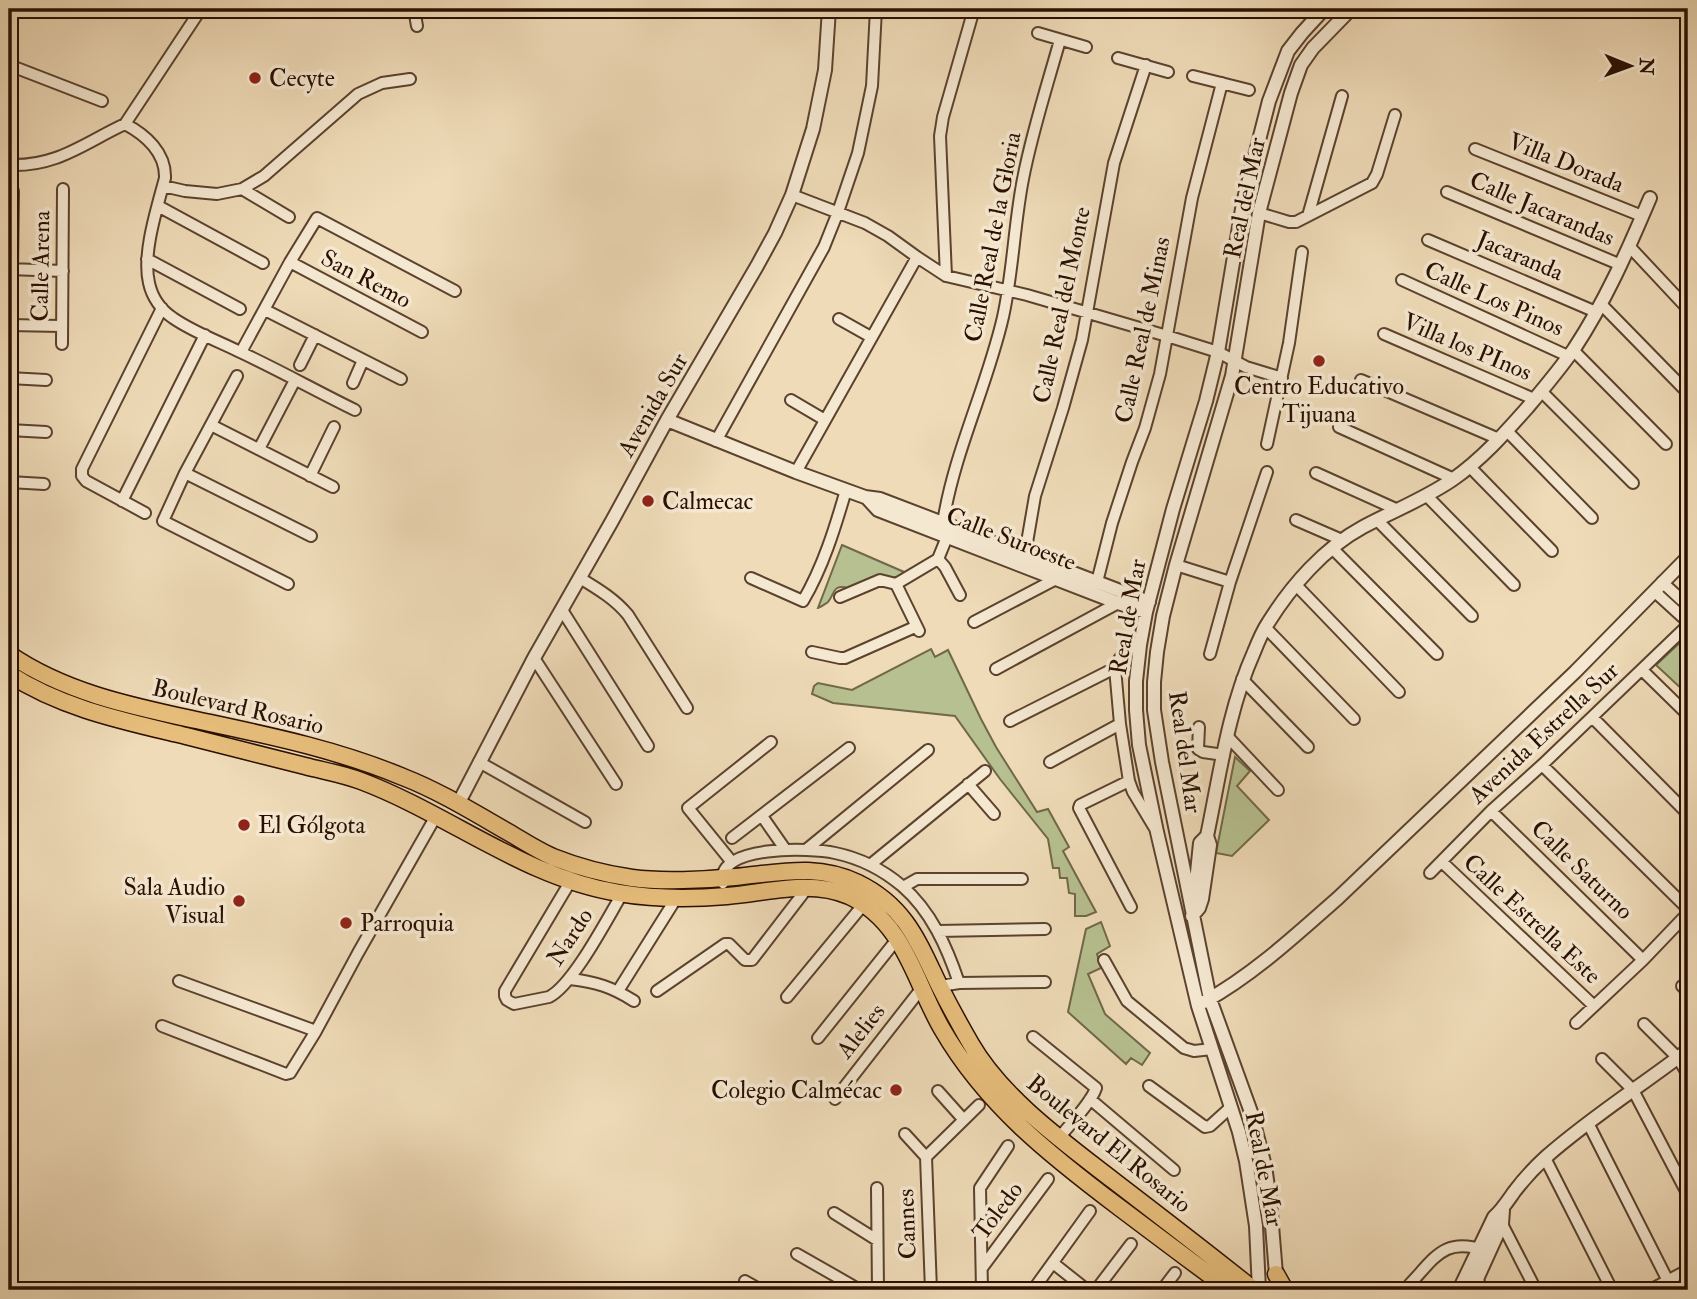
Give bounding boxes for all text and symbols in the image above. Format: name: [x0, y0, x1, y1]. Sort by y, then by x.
north arrow: [1596, 32, 1666, 102]
text: N: [1634, 57, 1658, 76]
place label: Cecyte: [269, 63, 335, 94]
marker: Cecyte: [247, 70, 263, 86]
street label: Villa Dorada: [1504, 126, 1629, 201]
street label: Calle Real de la Gloria: [957, 128, 1029, 345]
street label: Real del Mar: [1217, 135, 1273, 261]
street label: Calle Jacarandas: [1465, 165, 1619, 253]
street label: Calle Real del Monte: [1026, 204, 1098, 406]
street label: Calle Arena: [25, 209, 57, 322]
street label: Jacaranda: [1471, 223, 1569, 289]
street label: Calle Real de Minas: [1108, 234, 1178, 426]
street label: San Remo: [316, 242, 416, 316]
street label: Calle Los Pinos: [1419, 254, 1569, 344]
street label: Villa los PInos: [1398, 306, 1536, 388]
street label: Avenida Sur: [610, 347, 695, 463]
marker: Centro Educativo Tijuana: [1311, 353, 1327, 369]
place label: Centro Educativo Tijuana: [1234, 371, 1404, 430]
place label: Calmecac: [662, 486, 754, 517]
marker: Calmecac: [640, 493, 656, 509]
street label: Calle Suroeste: [942, 500, 1080, 578]
street label: Real de Mar: [1103, 557, 1153, 677]
street label: Avenida Estrella Sur: [1462, 655, 1626, 811]
street label: Boulevard Rosario: [149, 672, 327, 742]
street label: Real del Mar: [1161, 689, 1209, 815]
place label: El Gólgota: [258, 810, 366, 841]
street label: Calle Saturno: [1524, 813, 1640, 927]
marker: El Gólgota: [236, 817, 252, 833]
street label: Calle Estrella Este: [1457, 847, 1607, 991]
place label: Sala Audio Visual: [124, 872, 225, 931]
marker: Sala Audio Visual: [231, 893, 247, 909]
street label: Nardo: [540, 902, 600, 972]
place label: Parroquia: [360, 908, 455, 939]
marker: Parroquia: [338, 915, 354, 931]
street label: Alelies: [829, 997, 892, 1066]
street label: Boulevard El Rosario: [1020, 1068, 1198, 1220]
place label: Colegio Calmécac: [711, 1075, 882, 1106]
marker: Colegio Calmécac: [888, 1082, 904, 1098]
street label: Real de Mar: [1238, 1109, 1290, 1229]
street label: Toledo: [966, 1175, 1030, 1247]
street label: Cannes: [890, 1188, 924, 1260]

